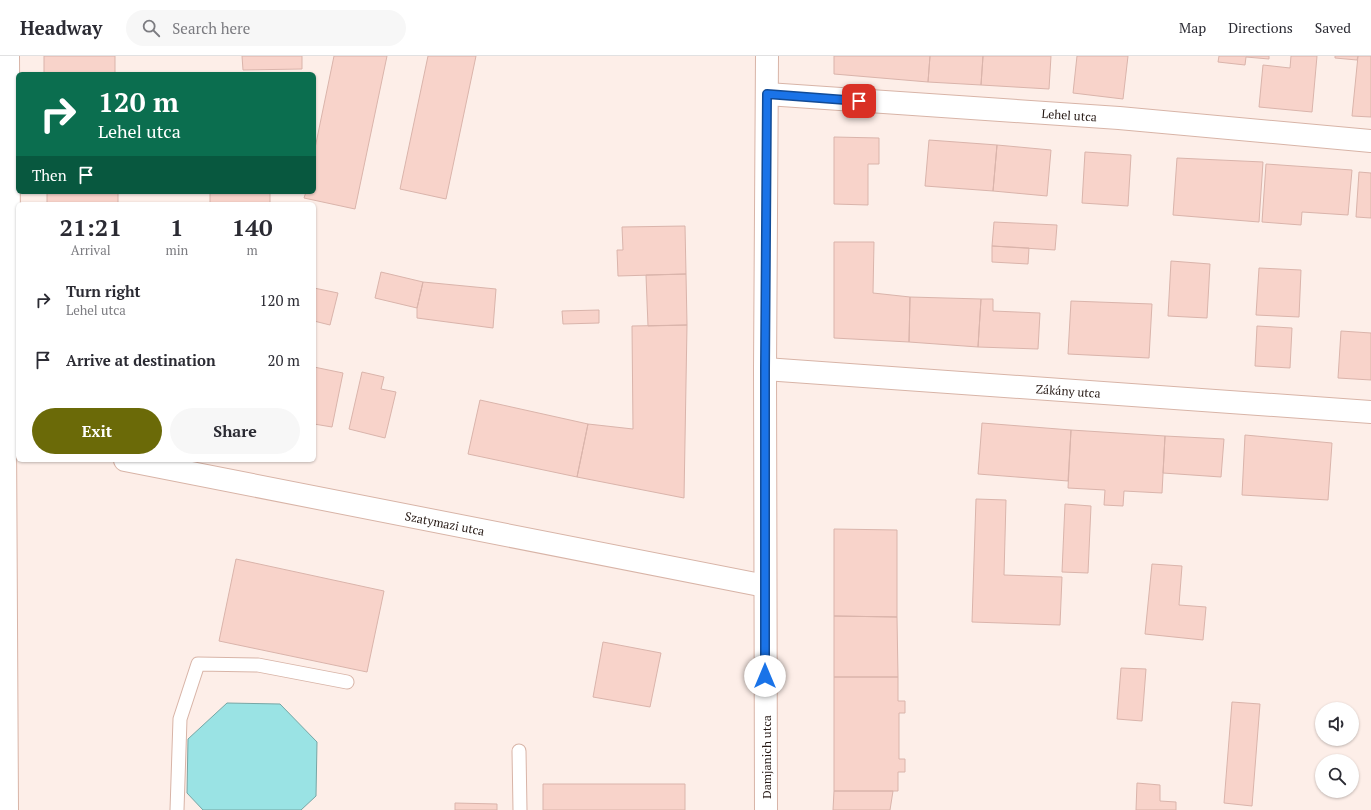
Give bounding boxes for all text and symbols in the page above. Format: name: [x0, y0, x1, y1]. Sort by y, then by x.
search box: [126, 10, 406, 46]
text: Headway: [20, 15, 102, 40]
icon: search: [140, 17, 162, 39]
text: Search here: [172, 18, 250, 38]
text: Map: [1179, 18, 1206, 37]
text: Directions: [1228, 18, 1293, 37]
text: Saved: [1315, 18, 1351, 37]
text: 120 m: [98, 83, 179, 120]
pin: [842, 84, 876, 118]
icon: right: [32, 88, 84, 140]
icon: arrive: [848, 90, 870, 112]
street label: Lehel utca: [1041, 105, 1097, 124]
text: Lehel utca: [98, 119, 181, 143]
icon: arrive: [75, 164, 97, 186]
text: Then: [32, 165, 67, 185]
text: 21:21: [59, 211, 122, 243]
text: 1: [170, 211, 184, 243]
text: 140: [232, 211, 272, 243]
text: Arrival: [71, 241, 111, 259]
text: min: [165, 241, 188, 259]
text: m: [247, 241, 258, 259]
text: Turn right: [66, 281, 141, 301]
icon: right: [32, 289, 54, 311]
text: 120 m: [259, 290, 300, 310]
text: Lehel utca: [66, 301, 126, 319]
icon: arrive: [32, 349, 54, 371]
text: Arrive at destination: [66, 350, 216, 370]
text: 20 m: [267, 350, 300, 370]
street label: Zákány utca: [1035, 381, 1101, 400]
button: Exit: [32, 408, 162, 454]
button: Share: [170, 408, 300, 454]
street label: Szatymazi utca: [404, 508, 486, 538]
position arrow: [744, 655, 786, 697]
map controls: [1315, 702, 1359, 798]
button: sound: [1315, 702, 1359, 746]
street label: Damjanich utca: [759, 715, 774, 799]
button: search: [1315, 754, 1359, 798]

